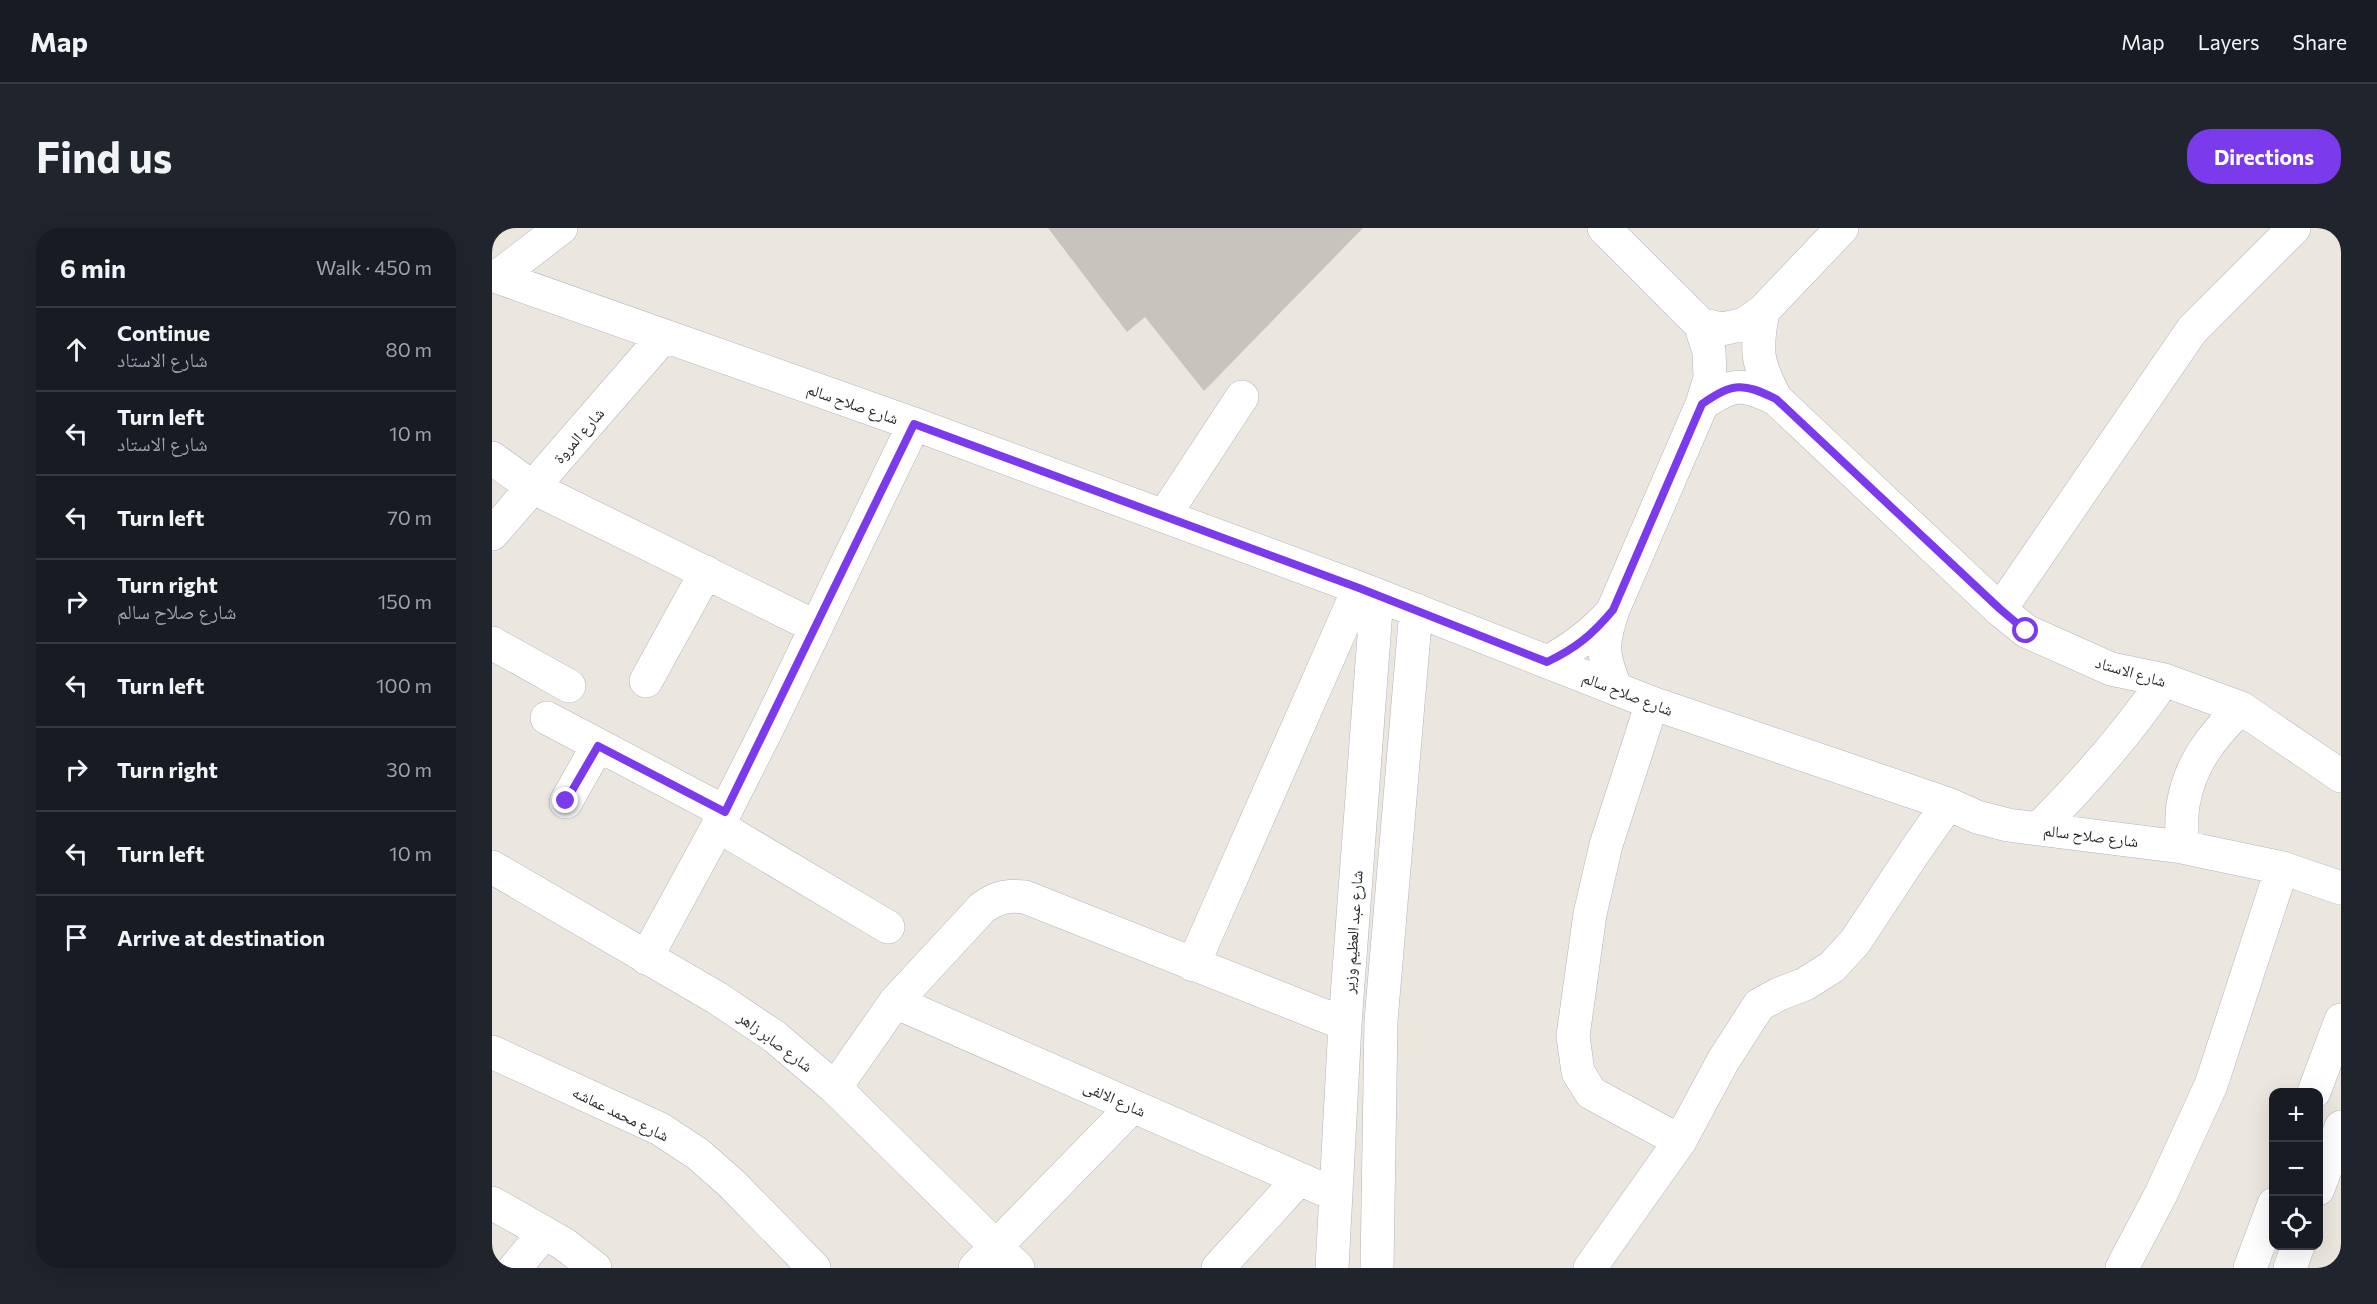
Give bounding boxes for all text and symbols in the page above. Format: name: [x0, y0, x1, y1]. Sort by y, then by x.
text: Map: [30, 24, 88, 58]
text: Map: [2121, 29, 2165, 54]
text: Layers: [2198, 29, 2260, 54]
text: Share: [2293, 29, 2347, 54]
button: Directions: [2187, 129, 2341, 184]
text: Find us: [36, 130, 172, 182]
text: 6 min: [60, 252, 126, 283]
text: Walk · 450 m: [316, 255, 432, 279]
text: Continue: [117, 319, 210, 346]
icon: ahead: [60, 333, 93, 366]
text: 80 m: [386, 337, 432, 361]
text: شارع الاستاد: [117, 347, 208, 371]
street label: شارع صلاح سالم: [804, 378, 901, 429]
text: Turn left: [117, 403, 204, 430]
street label: شارع المروة: [549, 403, 609, 468]
icon: left: [60, 417, 93, 450]
text: 10 m: [389, 421, 432, 445]
text: شارع الاستاد: [117, 431, 208, 455]
icon: left: [60, 501, 93, 534]
text: Turn left: [117, 504, 204, 531]
text: 70 m: [387, 505, 432, 529]
text: Turn right: [117, 571, 218, 598]
icon: right: [60, 585, 93, 618]
text: 150 m: [378, 589, 432, 613]
text: شارع صلاح سالم: [117, 599, 236, 623]
route start: [2012, 617, 2038, 643]
street label: شارع الاستاد: [2093, 652, 2168, 692]
street label: شارع صلاح سالم: [1579, 667, 1676, 721]
icon: left: [60, 669, 93, 702]
text: Turn left: [117, 672, 204, 699]
text: 100 m: [376, 673, 432, 697]
icon: right: [60, 753, 93, 786]
text: Turn right: [117, 756, 218, 783]
text: 30 m: [386, 757, 432, 781]
route end: [552, 787, 578, 813]
street label: شارع صلاح سالم: [2042, 820, 2140, 852]
icon: left: [60, 837, 93, 870]
text: Turn left: [117, 840, 204, 867]
text: 10 m: [389, 841, 432, 865]
street label: شارع عبد العظيم وزير: [1338, 870, 1368, 995]
icon: arrive: [60, 921, 93, 954]
text: Arrive at destination: [117, 924, 325, 951]
street label: شارع صابر زاهر: [733, 1006, 817, 1077]
street label: شارع الالفى: [1080, 1076, 1149, 1122]
street label: شارع محمد عماشه: [569, 1081, 672, 1146]
map controls: [2269, 1088, 2323, 1250]
button: +: [2269, 1088, 2323, 1142]
button: −: [2269, 1142, 2323, 1196]
button: locate: [2269, 1196, 2323, 1250]

